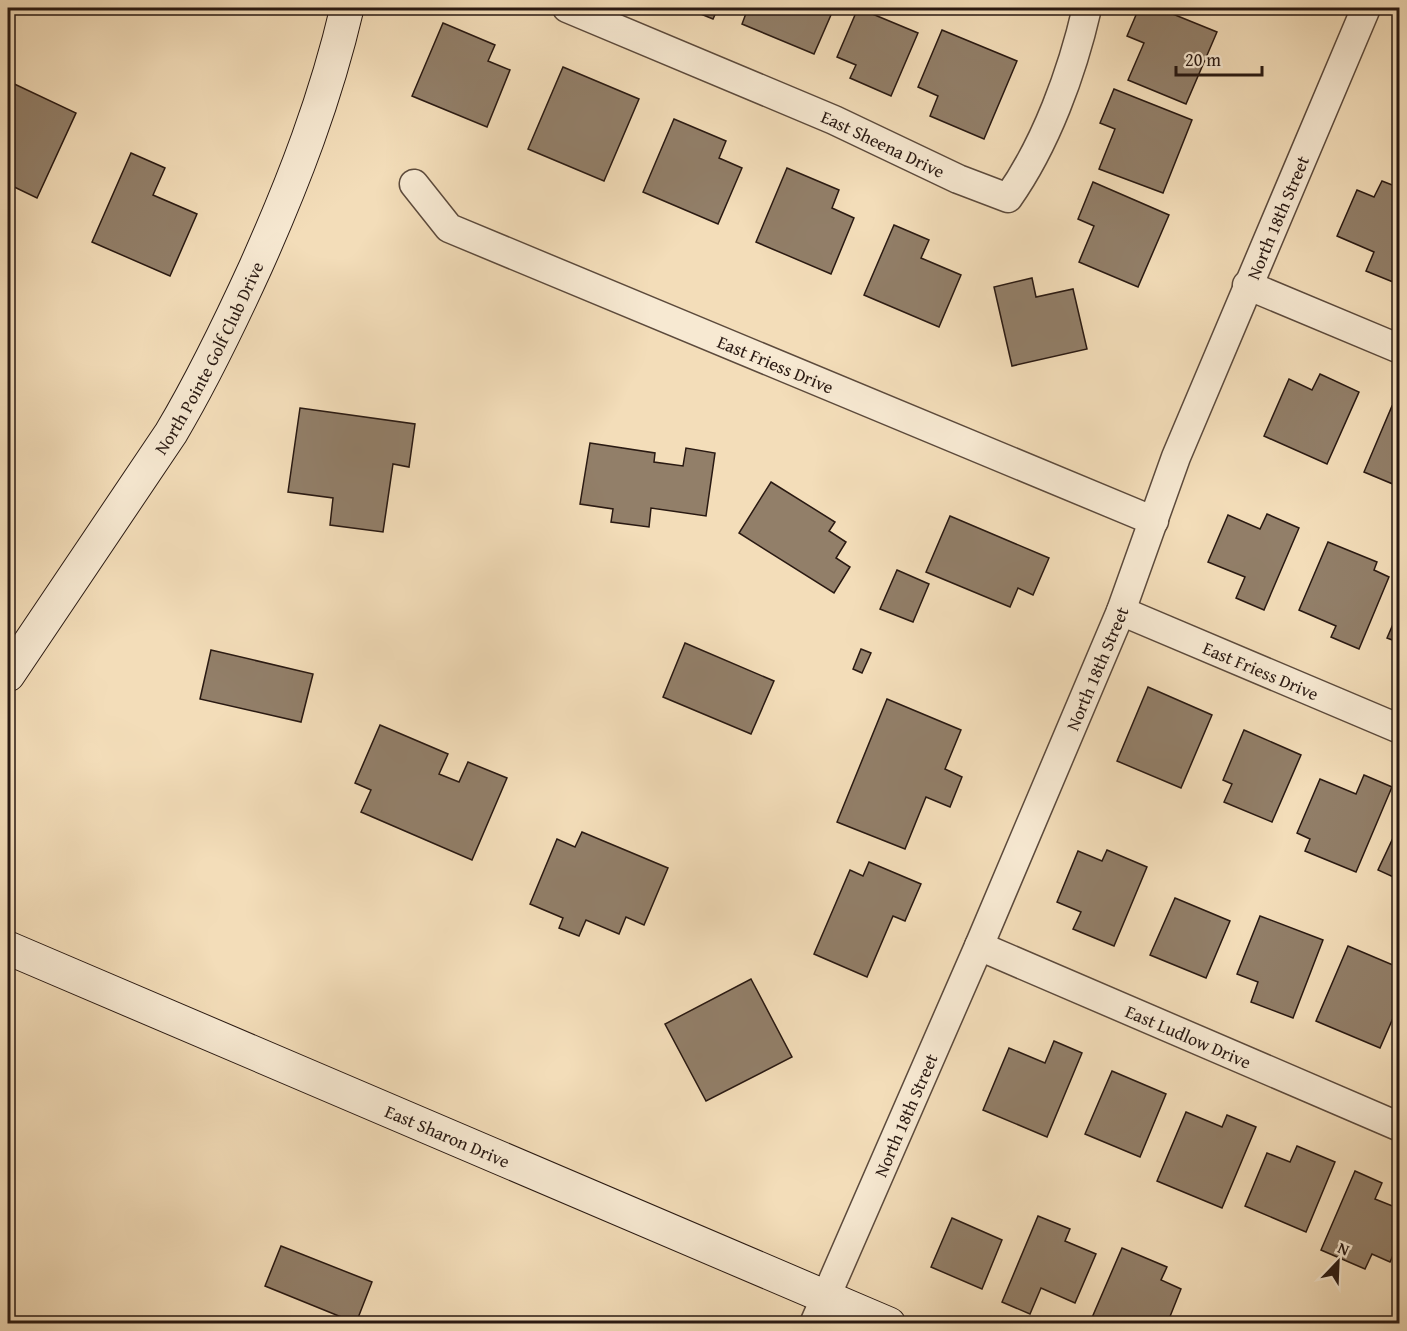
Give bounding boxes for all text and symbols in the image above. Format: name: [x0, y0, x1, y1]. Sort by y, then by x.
scale bar: [1176, 39, 1262, 77]
text: 20 m: [1185, 46, 1221, 73]
street label: East Sheena Drive: [817, 103, 949, 184]
street label: North 18th Street: [1239, 151, 1316, 284]
street label: North Pointe Golf Club Drive: [147, 257, 270, 460]
street label: East Friess Drive: [713, 328, 838, 400]
street label: North 18th Street: [1058, 602, 1135, 734]
street label: East Friess Drive: [1199, 634, 1323, 707]
street label: East Ludlow Drive: [1121, 997, 1256, 1075]
street label: North 18th Street: [866, 1048, 944, 1181]
street label: East Sharon Drive: [381, 1097, 514, 1174]
north arrow: [1308, 1232, 1368, 1292]
text: N: [1334, 1235, 1354, 1261]

